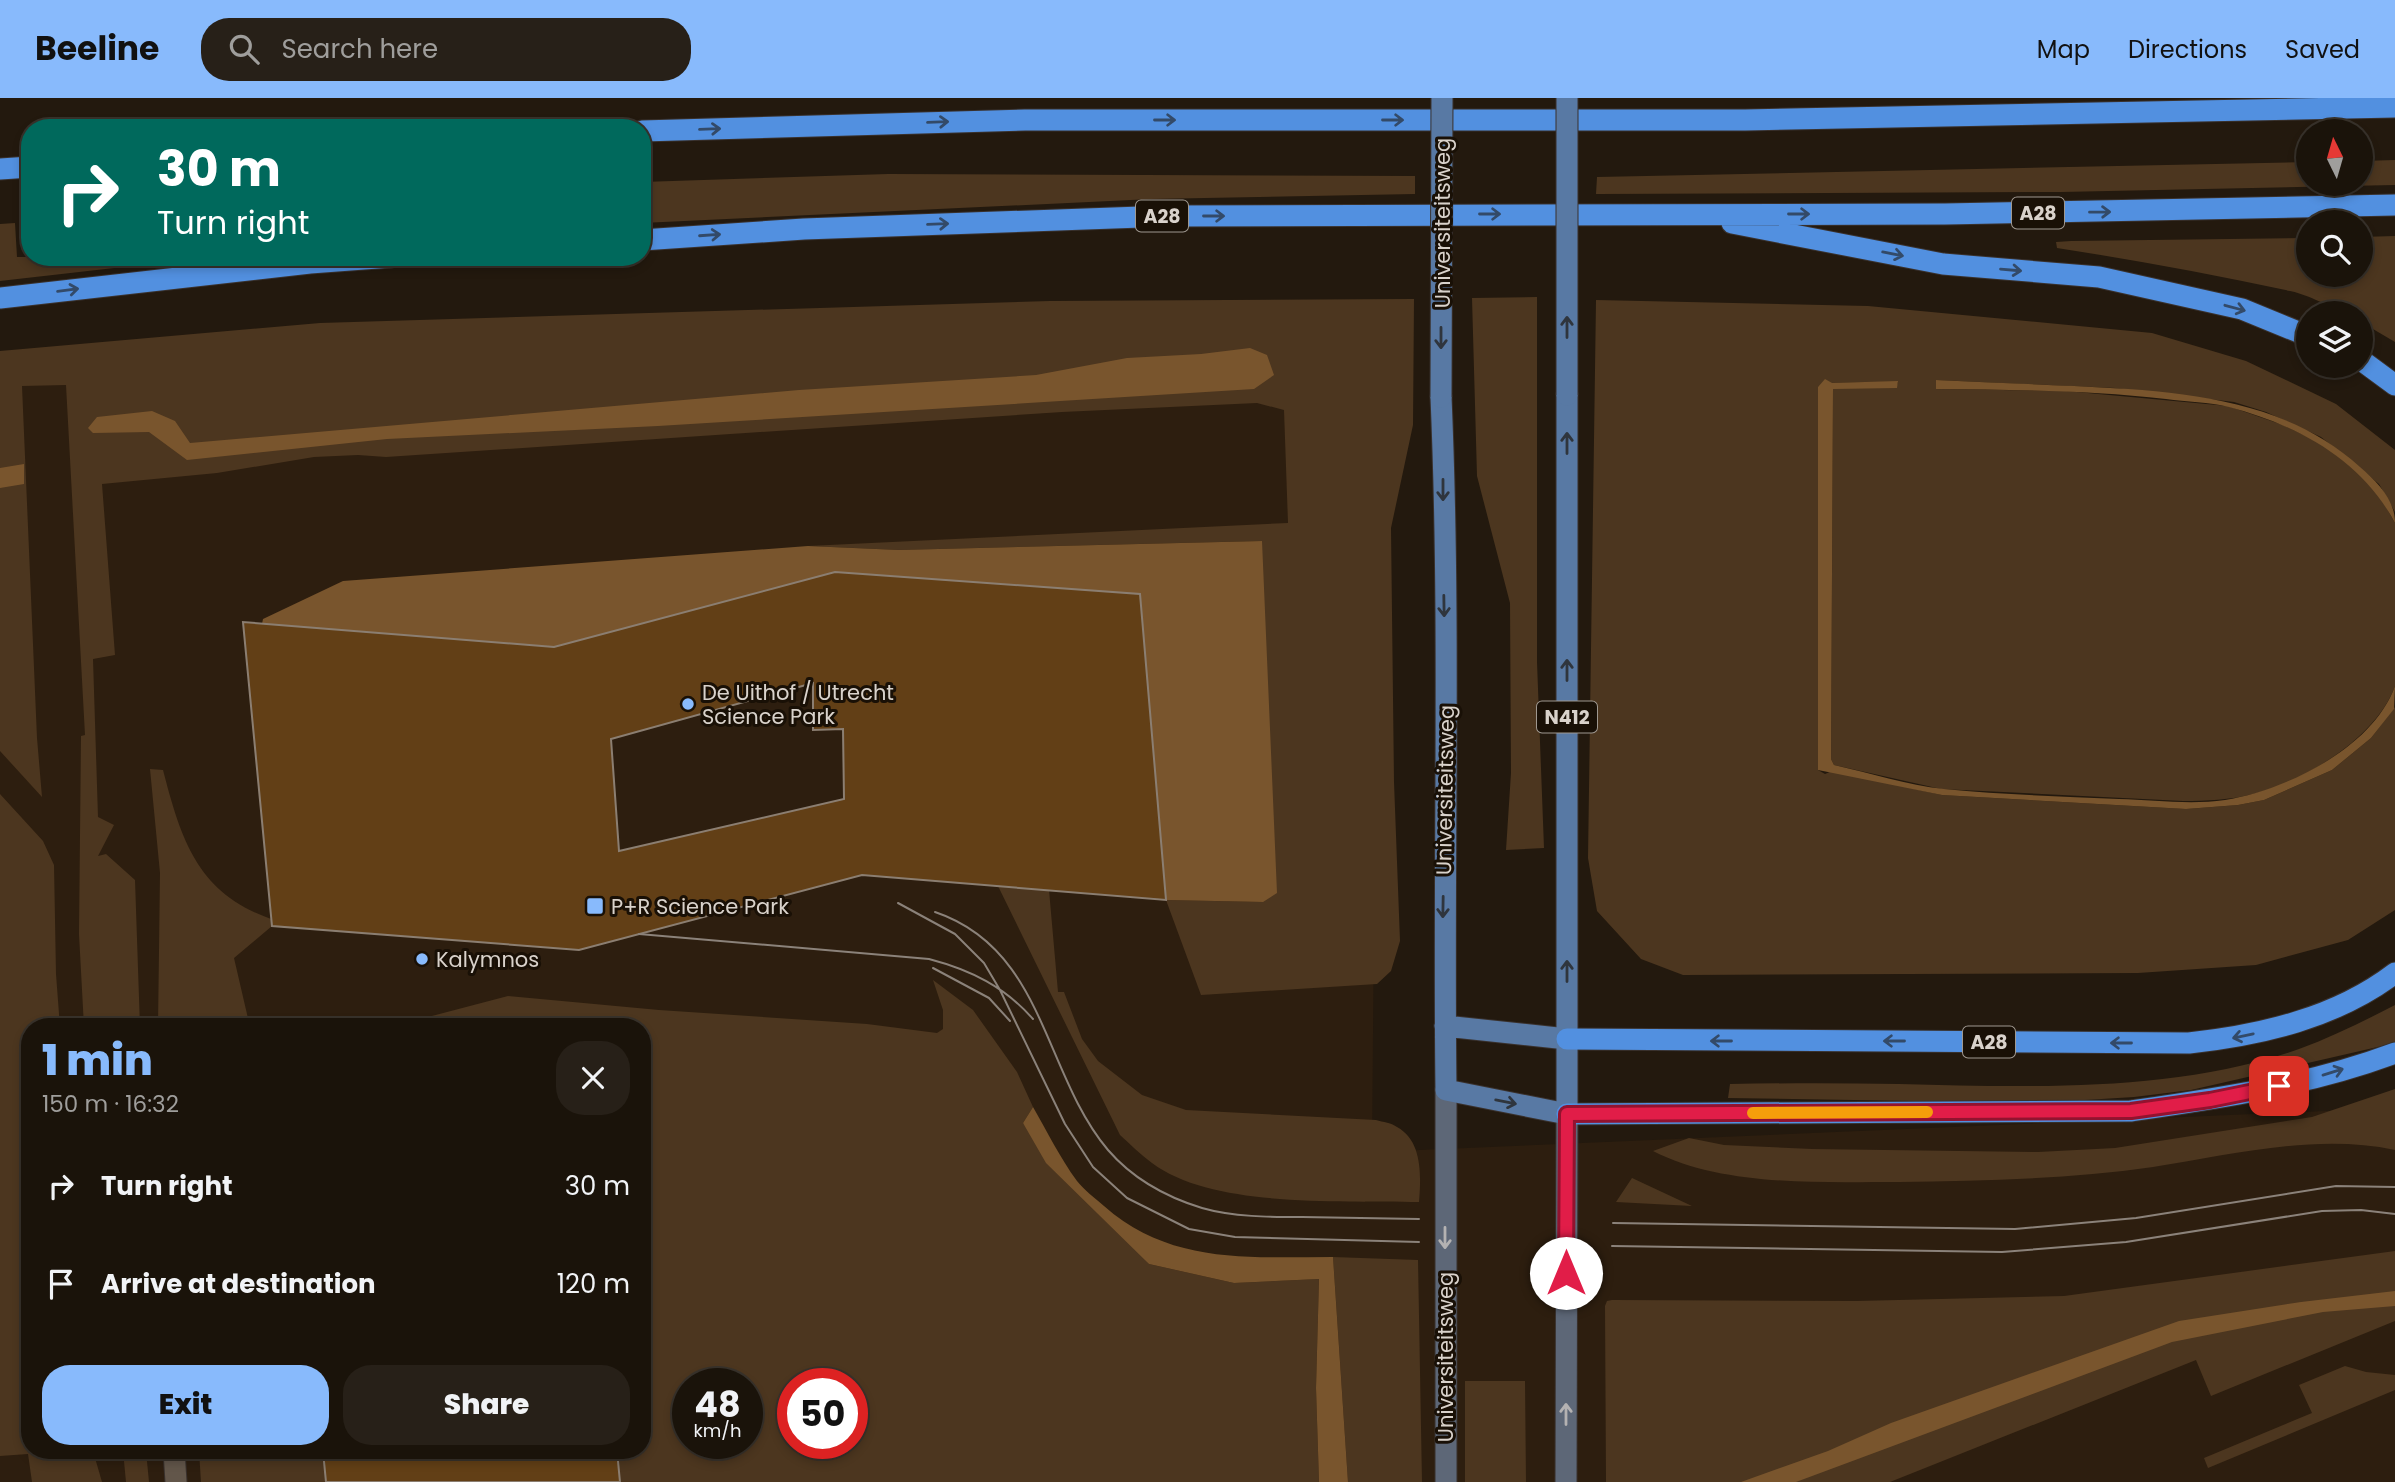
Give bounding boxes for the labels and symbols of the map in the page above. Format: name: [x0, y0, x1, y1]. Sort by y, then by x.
one-way arrow: [1154, 113, 1177, 127]
one-way arrow: [1381, 113, 1404, 127]
one-way arrow: [926, 116, 949, 129]
north arrow: [2296, 119, 2373, 196]
one-way arrow: [699, 123, 722, 136]
street label: Universiteitsweg: [1428, 138, 1457, 308]
road number: A28: [2012, 197, 2064, 228]
road number: A28: [1136, 200, 1188, 232]
one-way arrow: [2088, 205, 2111, 219]
one-way arrow: [1787, 207, 1810, 221]
one-way arrow: [1479, 208, 1502, 221]
one-way arrow: [1202, 209, 1225, 222]
one-way arrow: [926, 218, 949, 231]
one-way arrow: [699, 228, 721, 241]
one-way arrow: [1881, 248, 1904, 262]
one-way arrow: [2000, 264, 2022, 277]
one-way arrow: [56, 283, 79, 296]
one-way arrow: [2223, 302, 2246, 315]
one-way arrow: [1560, 316, 1574, 339]
one-way arrow: [1434, 326, 1448, 349]
one-way arrow: [1560, 431, 1574, 454]
one-way arrow: [1436, 478, 1450, 501]
one-way arrow: [1437, 594, 1451, 617]
one-way arrow: [1560, 659, 1574, 682]
place label: De Uithof / Utrecht Science Park: [702, 678, 894, 731]
marker: De Uithof / Utrecht Science Park: [680, 696, 696, 712]
road number: N412: [1537, 702, 1597, 732]
street label: Universiteitsweg: [1429, 705, 1461, 875]
place label: P+R Science Park: [611, 892, 789, 921]
one-way arrow: [1437, 895, 1450, 918]
marker: P+R Science Park: [585, 896, 605, 916]
place label: Kalymnos: [436, 945, 539, 974]
marker: Kalymnos: [414, 951, 430, 967]
one-way arrow: [1560, 960, 1574, 983]
road number: A28: [1963, 1026, 2015, 1058]
one-way arrow: [2232, 1029, 2255, 1043]
one-way arrow: [1710, 1034, 1733, 1048]
one-way arrow: [1882, 1034, 1905, 1048]
one-way arrow: [2110, 1036, 2133, 1050]
pin: [2249, 1056, 2309, 1116]
one-way arrow: [2322, 1064, 2344, 1077]
one-way arrow: [1494, 1096, 1517, 1109]
one-way arrow: [1438, 1226, 1452, 1249]
position arrow: [1529, 1236, 1603, 1310]
street label: Universiteitsweg: [1431, 1272, 1460, 1442]
speed limit sign: 50: [777, 1368, 868, 1459]
one-way arrow: [1559, 1403, 1573, 1426]

